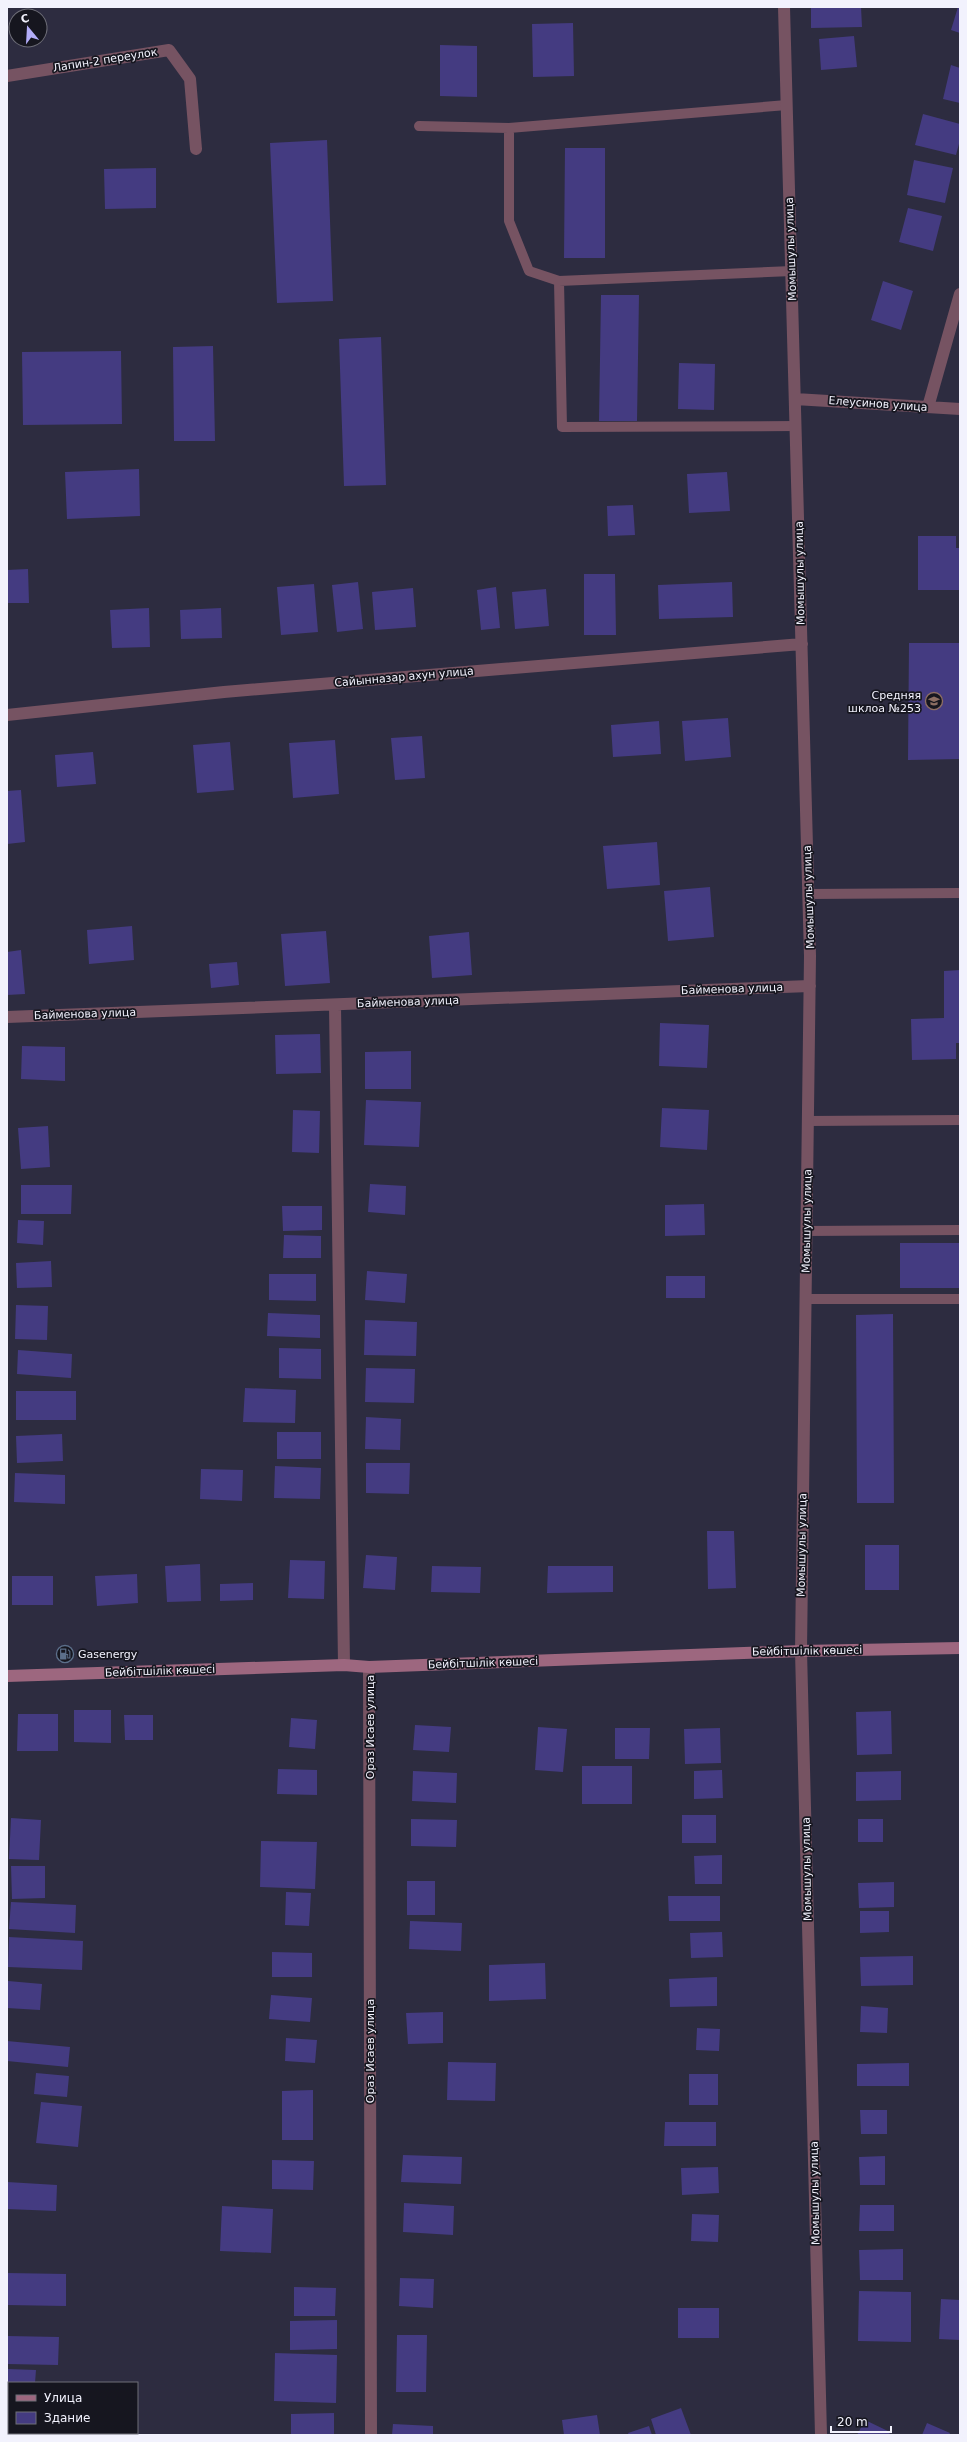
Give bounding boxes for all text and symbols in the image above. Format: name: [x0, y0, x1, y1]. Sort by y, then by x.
north arrow: [8, 8, 48, 48]
text: С: [19, 12, 31, 26]
street label: Лапин-2 переулок: [52, 45, 159, 75]
street label: Момышулы улица: [783, 197, 799, 301]
street label: Елеусинов улица: [828, 394, 928, 414]
street label: Момышулы улица: [793, 521, 807, 625]
street label: Сайынназар ахун улица: [334, 664, 474, 690]
place label: Средняя шклоа №253: [848, 689, 921, 715]
school or university icon: Средняя шклоа №253: [924, 691, 944, 711]
street label: Момышулы улица: [801, 845, 817, 949]
street label: Байменова улица: [681, 981, 783, 997]
street label: Байменова улица: [357, 994, 459, 1010]
street label: Байменова улица: [34, 1006, 136, 1022]
street label: Момышулы улица: [800, 1169, 814, 1273]
street label: Момышулы улица: [795, 1493, 809, 1597]
fuel station icon: Gasenergy: [55, 1644, 75, 1664]
street label: Бейбітшілік көшесі: [752, 1644, 862, 1658]
place label: Gasenergy: [78, 1648, 138, 1661]
street label: Бейбітшілік көшесі: [428, 1655, 538, 1671]
street label: Бейбітшілік көшесі: [105, 1663, 215, 1679]
street label: Ораз Исаев улица: [364, 1675, 377, 1779]
street label: Момышулы улица: [800, 1817, 814, 1921]
street label: Ораз Исаев улица: [364, 1999, 377, 2103]
street label: Момышулы улица: [808, 2141, 822, 2245]
legend: [8, 2382, 138, 2434]
text: Улица: [44, 2391, 82, 2405]
scale bar: [831, 2408, 891, 2434]
text: Здание: [44, 2411, 90, 2425]
text: 20 m: [837, 2415, 868, 2429]

